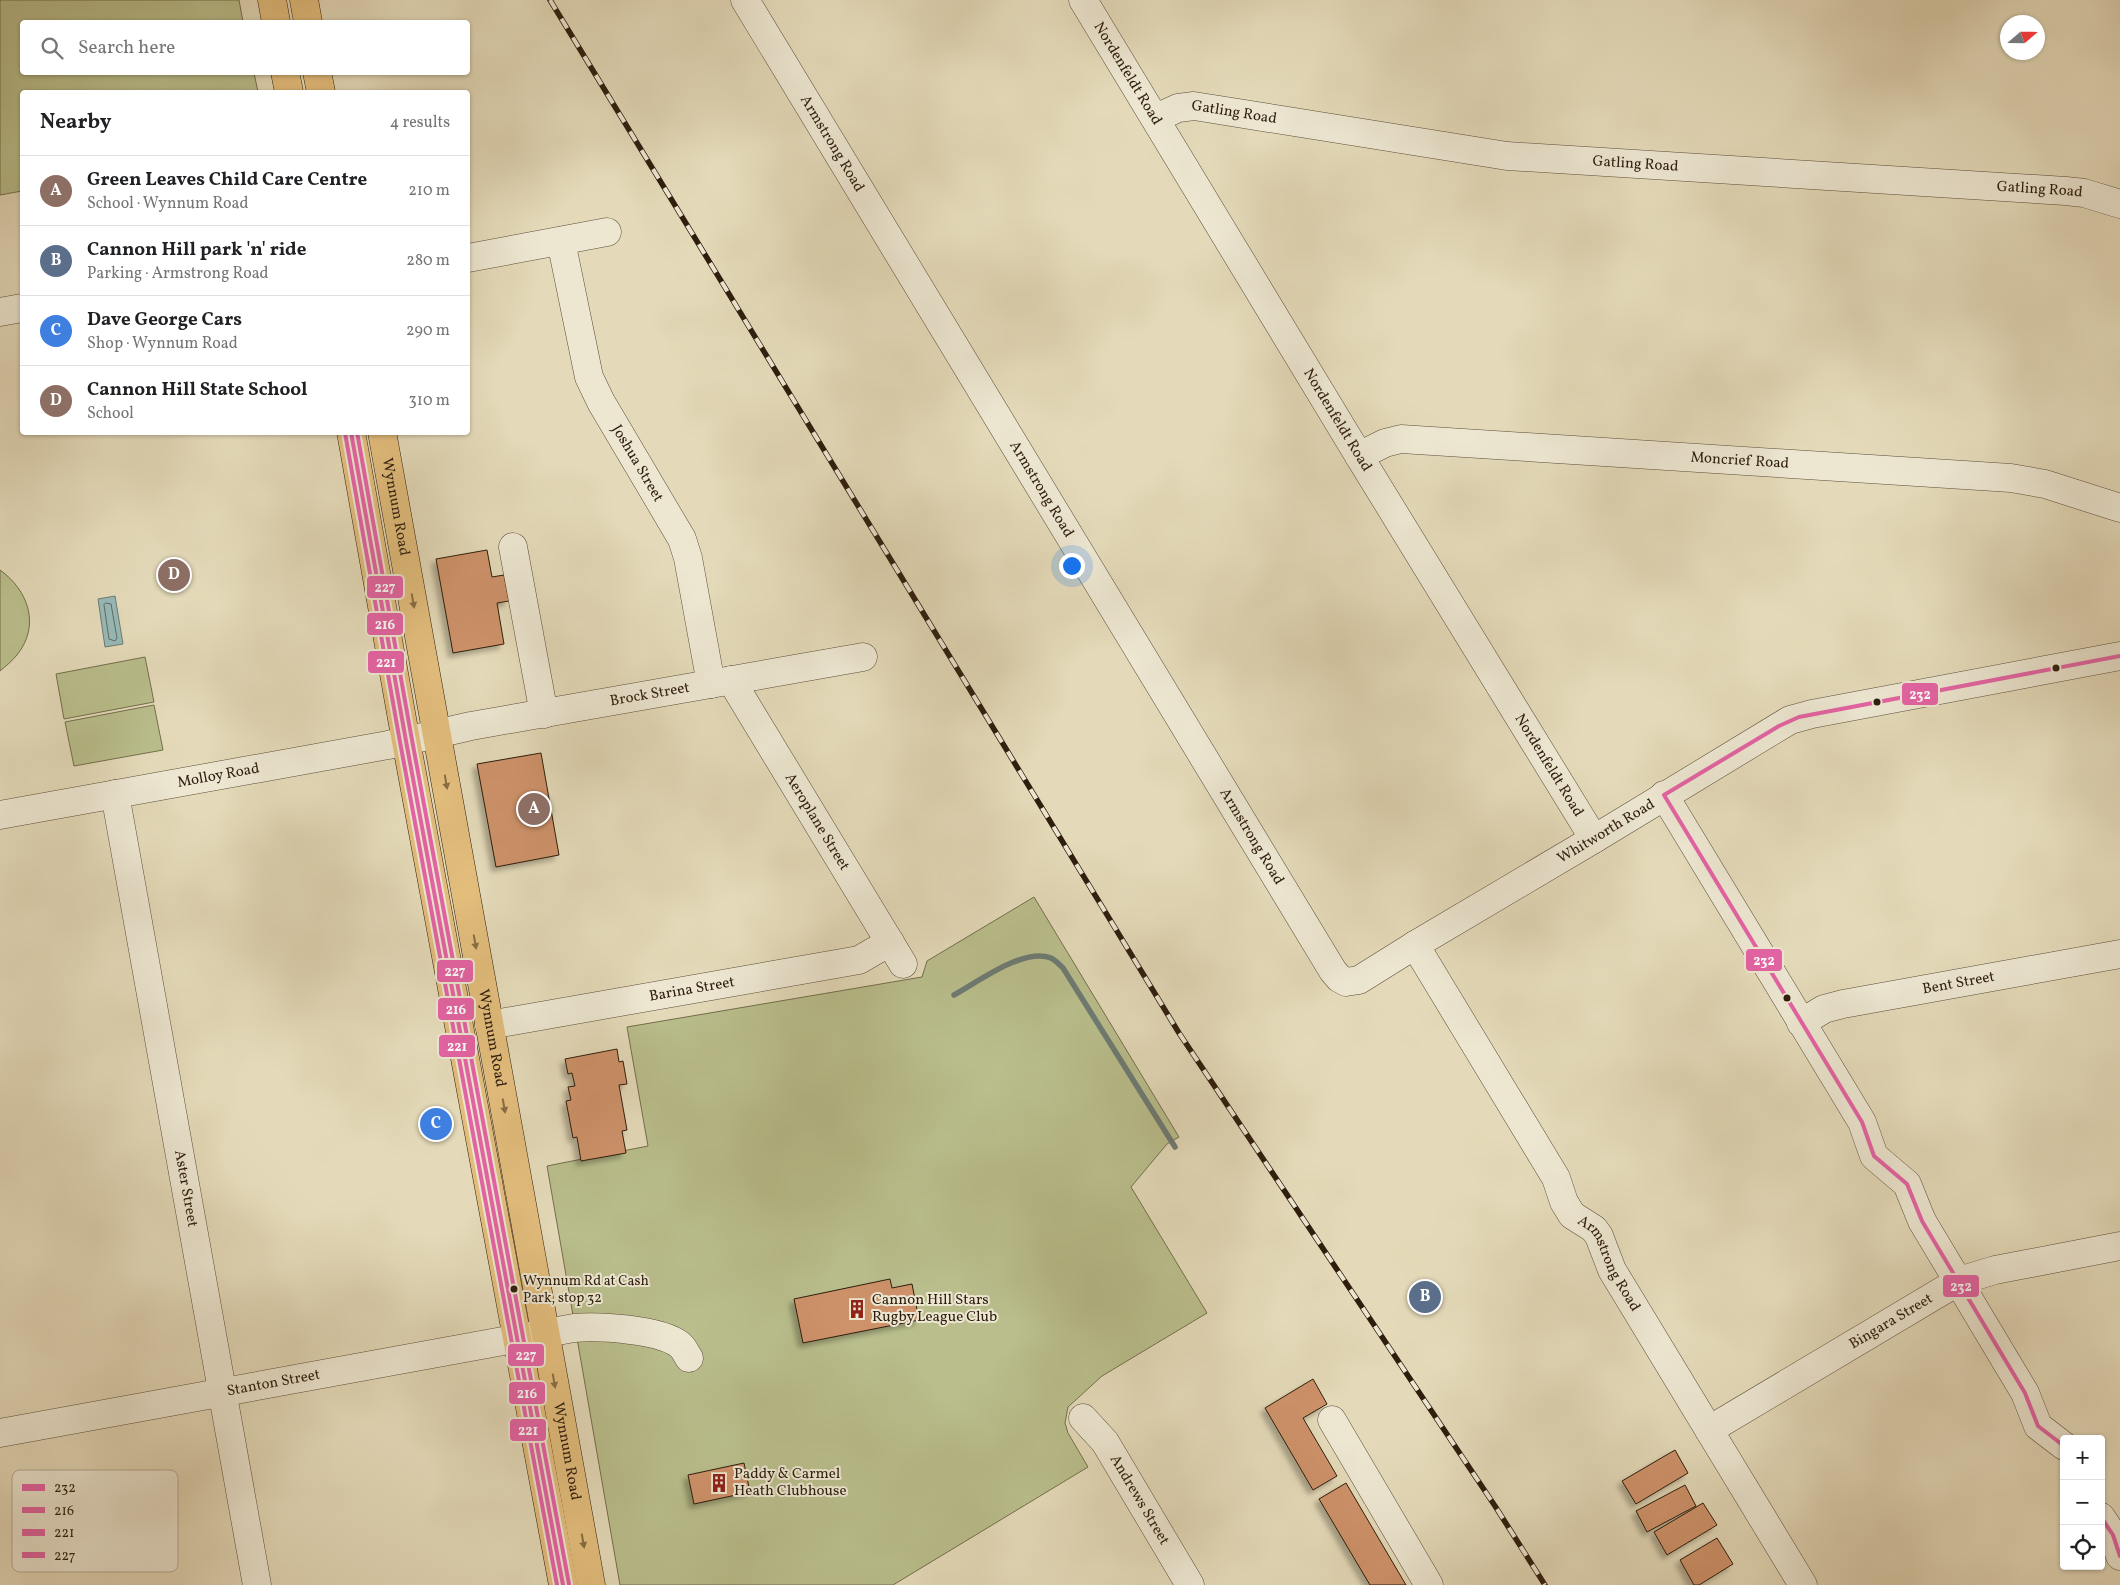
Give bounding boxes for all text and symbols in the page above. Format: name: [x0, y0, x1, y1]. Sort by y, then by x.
north arrow: [2000, 15, 2045, 60]
street label: Nordenfeldt Road: [1088, 18, 1167, 129]
search box: [20, 20, 470, 75]
icon: search: [38, 34, 66, 62]
text: Search here: [78, 35, 175, 61]
street label: Armstrong Road: [795, 91, 869, 196]
street label: Gatling Road: [1190, 95, 1278, 130]
text: Nearby: [40, 108, 111, 137]
text: 4 results: [390, 112, 450, 134]
street label: Gatling Road: [1592, 151, 1679, 177]
text: Green Leaves Child Care Centre: [87, 167, 367, 193]
street label: Gatling Road: [1996, 176, 2084, 203]
text: A: [50, 180, 62, 202]
text: 210 m: [408, 180, 450, 202]
text: School · Wynnum Road: [87, 193, 249, 215]
text: Cannon Hill park 'n' ride: [87, 237, 306, 263]
text: B: [51, 250, 61, 272]
text: 280 m: [406, 250, 450, 272]
text: Parking · Armstrong Road: [87, 263, 269, 285]
text: Dave George Cars: [87, 307, 242, 333]
text: C: [51, 320, 61, 342]
text: 290 m: [406, 320, 450, 342]
text: Shop · Wynnum Road: [87, 333, 238, 355]
street label: Nordenfeldt Road: [1298, 364, 1377, 476]
text: Cannon Hill State School: [87, 377, 308, 403]
text: D: [50, 390, 62, 412]
text: 310 m: [409, 390, 450, 412]
text: School: [87, 403, 134, 425]
street label: Joshua Street: [606, 421, 668, 506]
street label: Armstrong Road: [1004, 437, 1079, 542]
street label: Moncrief Road: [1690, 447, 1790, 474]
street label: Wynnum Road: [376, 456, 415, 557]
your location: [1059, 553, 1085, 579]
pin: D: [158, 556, 190, 594]
line badge: 227: [366, 575, 404, 599]
text: 227: [374, 579, 396, 598]
one-way arrow: [409, 593, 417, 609]
line badge: 216: [366, 612, 404, 636]
text: 216: [375, 616, 396, 635]
line badge: 221: [367, 650, 405, 674]
text: 221: [376, 654, 396, 673]
unlabelled marker: [2051, 663, 2061, 673]
street label: Brock Street: [608, 677, 691, 712]
line badge: 232: [1901, 682, 1939, 706]
text: 232: [1909, 686, 1931, 705]
unlabelled marker: [1872, 697, 1882, 707]
street label: Nordenfeldt Road: [1509, 710, 1588, 821]
street label: Molloy Road: [176, 758, 261, 793]
street label: Aeroplane Street: [779, 769, 855, 875]
one-way arrow: [442, 774, 450, 790]
street label: Armstrong Road: [1214, 784, 1289, 889]
pin: A: [518, 790, 550, 828]
street label: Whitworth Road: [1553, 794, 1659, 869]
one-way arrow: [471, 934, 479, 950]
line badge: 232: [1745, 948, 1783, 972]
text: 232: [1753, 952, 1775, 971]
line badge: 227: [436, 959, 474, 983]
text: 227: [444, 963, 466, 982]
street label: Bent Street: [1921, 966, 1996, 1000]
street label: Barina Street: [647, 972, 736, 1007]
street label: Wynnum Road: [473, 987, 511, 1089]
unlabelled marker: [1782, 993, 1792, 1003]
line badge: 216: [437, 997, 475, 1021]
text: 216: [446, 1001, 467, 1020]
line badge: 221: [438, 1034, 476, 1058]
text: 221: [447, 1038, 467, 1057]
one-way arrow: [500, 1098, 508, 1114]
pin: C: [420, 1105, 452, 1143]
street label: Aster Street: [169, 1148, 203, 1229]
street label: Armstrong Road: [1573, 1211, 1645, 1316]
place label: Wynnum Rd at Cash Park, stop 32: [523, 1272, 649, 1308]
line badge: 232: [1942, 1274, 1980, 1298]
pin: B: [1409, 1278, 1441, 1316]
text: 232: [1950, 1278, 1972, 1297]
marker: Wynnum Rd at Cash Park, stop 32: [509, 1284, 519, 1294]
street label: Bingara Street: [1845, 1288, 1937, 1355]
place label: Cannon Hill Stars Rugby League Club: [872, 1290, 997, 1328]
building icon: Cannon Hill Stars Rugby League Club: [846, 1298, 868, 1320]
line badge: 227: [507, 1343, 545, 1367]
text: 227: [515, 1347, 537, 1366]
street label: Stanton Street: [225, 1364, 322, 1402]
one-way arrow: [550, 1374, 558, 1390]
line badge: 216: [508, 1381, 546, 1405]
text: 216: [517, 1385, 538, 1404]
street label: Wynnum Road: [548, 1401, 586, 1502]
line badge: 221: [509, 1418, 547, 1442]
text: 221: [518, 1422, 538, 1441]
map controls: [2060, 1435, 2105, 1570]
button: +: [2060, 1435, 2105, 1480]
street label: Andrews Street: [1104, 1451, 1174, 1549]
place label: Paddy & Carmel Heath Clubhouse: [734, 1464, 847, 1502]
legend: [12, 1470, 178, 1572]
building icon: Paddy & Carmel Heath Clubhouse: [708, 1472, 730, 1494]
text: 232: [54, 1479, 76, 1498]
button: −: [2060, 1480, 2105, 1525]
text: 216: [54, 1502, 74, 1521]
text: 221: [54, 1524, 74, 1543]
button: locate: [2060, 1525, 2105, 1570]
one-way arrow: [579, 1534, 587, 1549]
text: 227: [54, 1547, 76, 1566]

